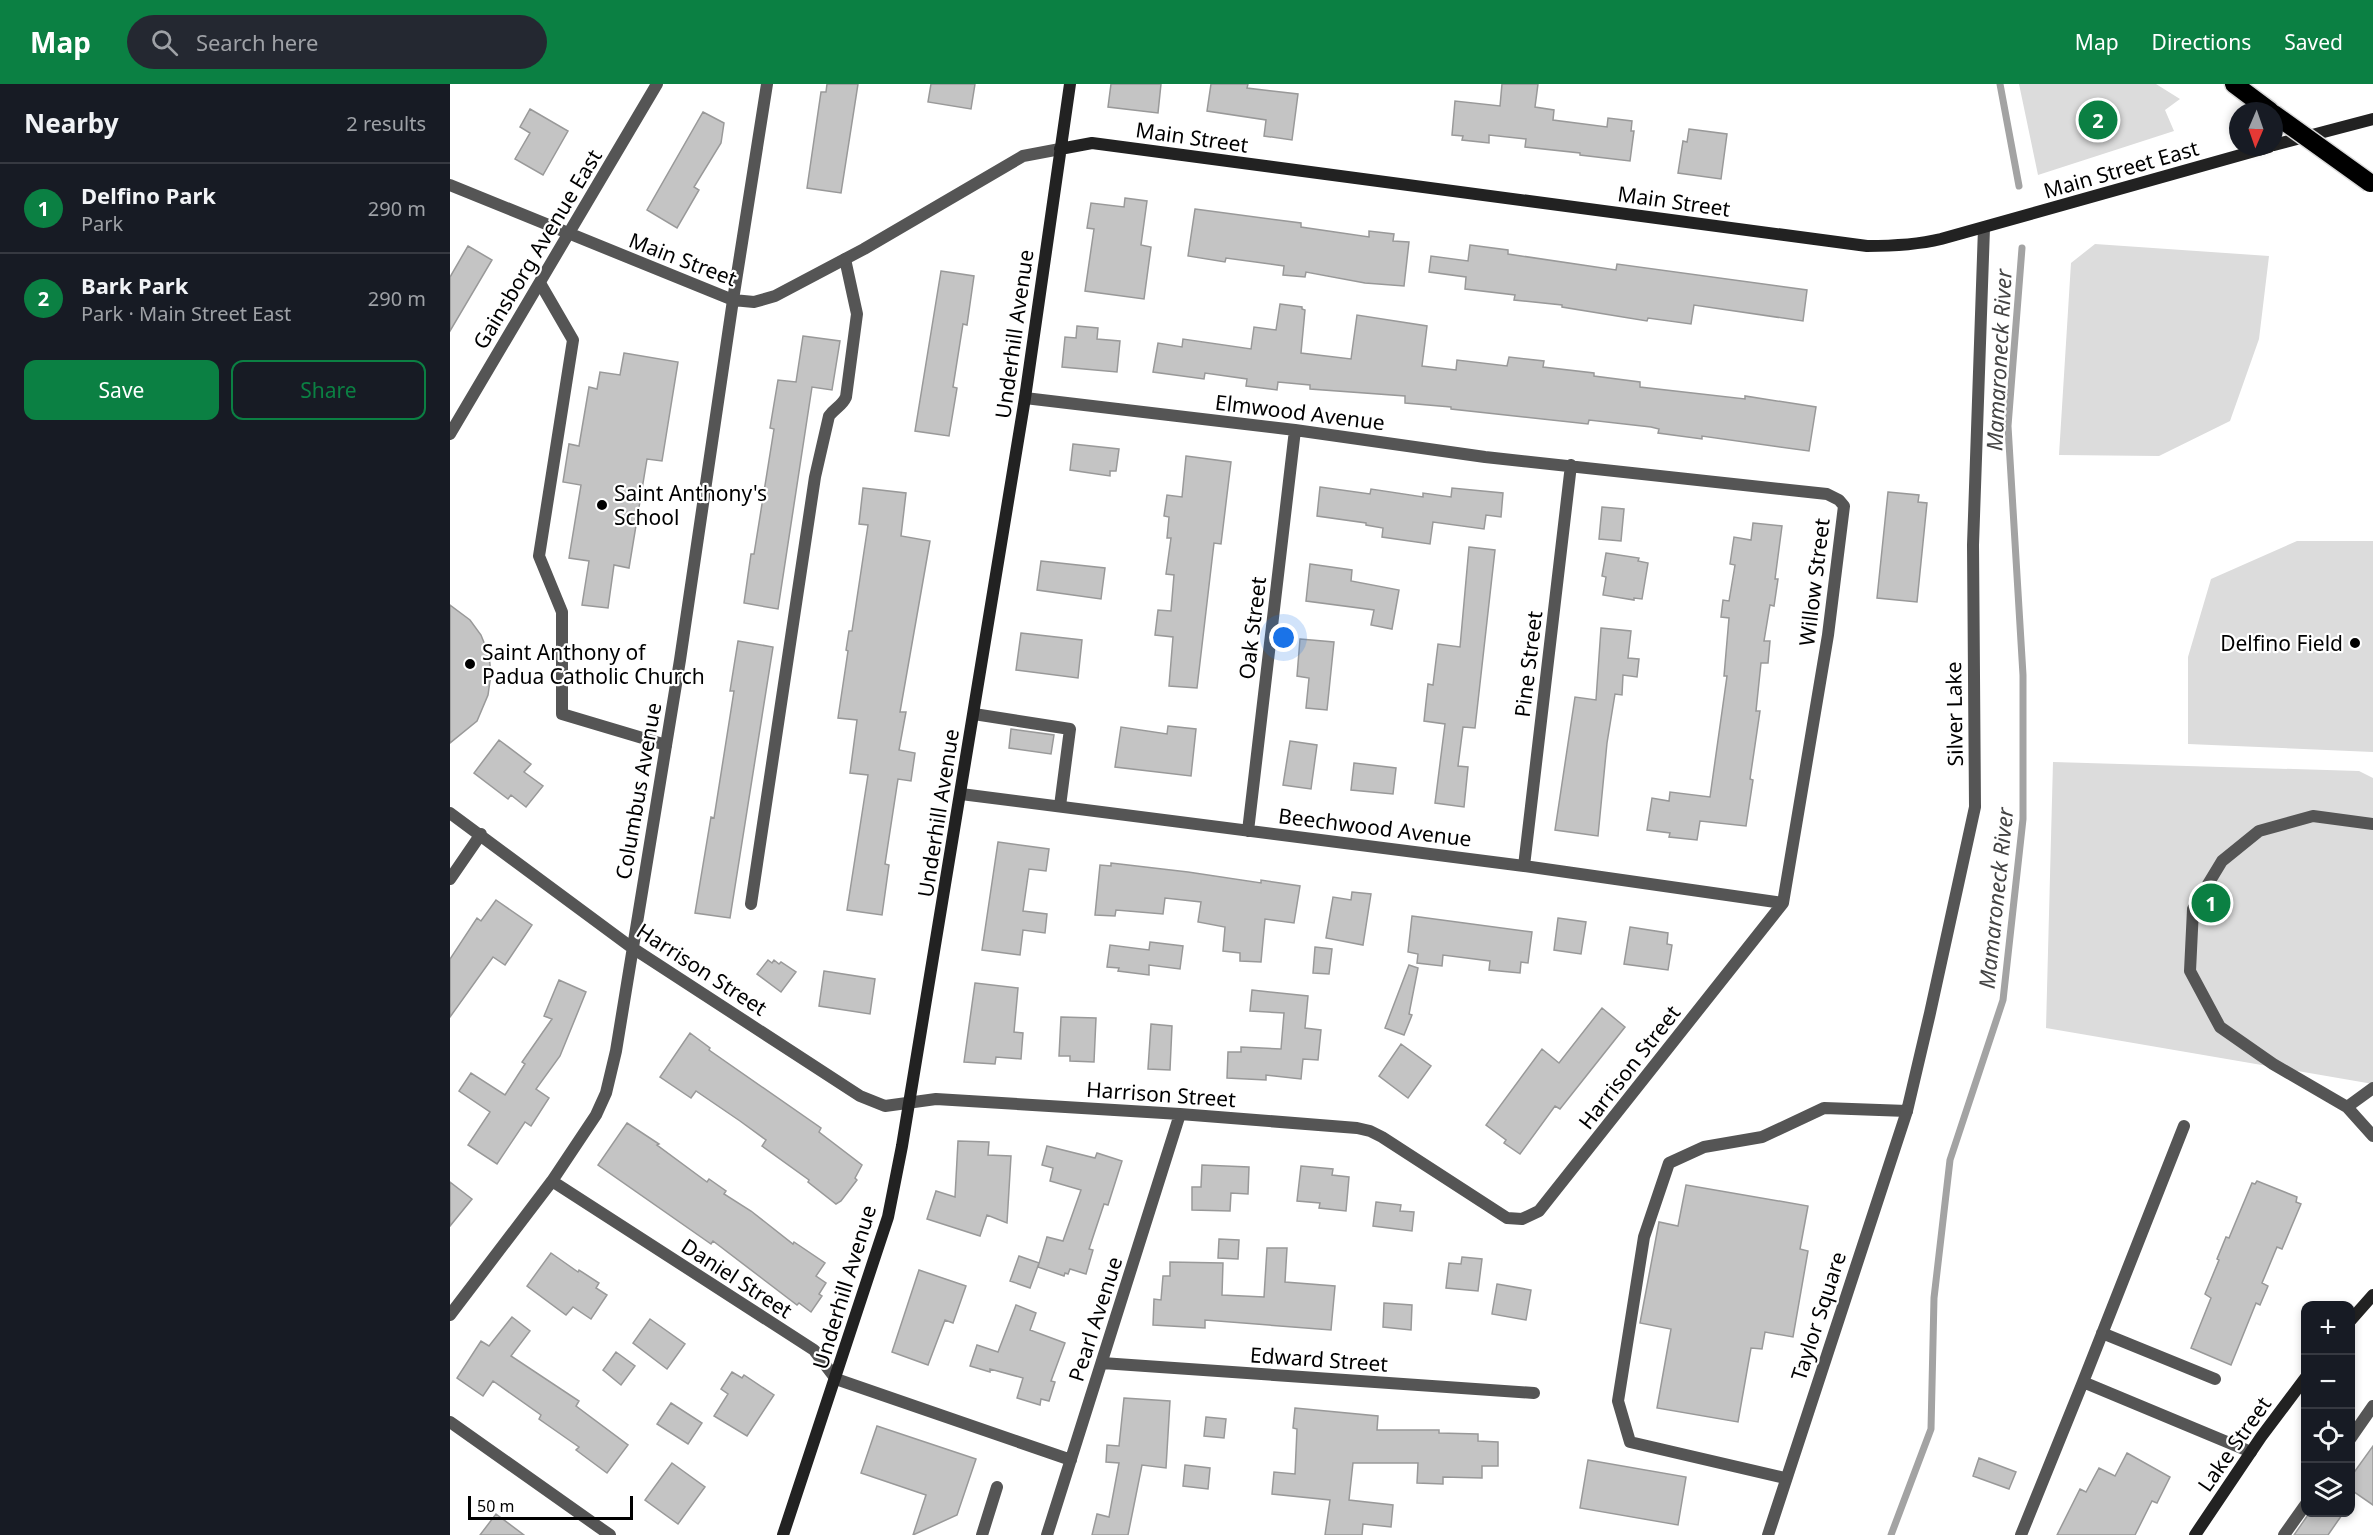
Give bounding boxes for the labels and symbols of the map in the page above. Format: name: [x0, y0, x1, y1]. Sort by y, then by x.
pin: 2: [2078, 98, 2118, 142]
north arrow: [2229, 102, 2283, 156]
street label: Main Street: [1134, 115, 1250, 159]
street label: Main Street East: [2040, 133, 2202, 204]
street label: Gainsborg Avenue East: [466, 144, 608, 354]
street label: Main Street: [1616, 179, 1732, 223]
street label: Main Street: [625, 226, 741, 293]
street label: Underhill Avenue: [988, 248, 1040, 420]
water label: Mamaroneck River: [1978, 267, 2018, 452]
street label: Elmwood Avenue: [1214, 388, 1386, 436]
place label: Saint Anthony's School: [614, 479, 767, 531]
marker: Saint Anthony's School: [595, 498, 609, 512]
street label: Willow Street: [1792, 516, 1836, 648]
street label: Oak Street: [1232, 575, 1272, 681]
street label: Pine Street: [1508, 609, 1548, 719]
your location: [1269, 623, 1298, 652]
place label: Delfino Field: [2220, 629, 2343, 657]
marker: Delfino Field: [2348, 636, 2362, 650]
place label: Saint Anthony of Padua Catholic Church: [482, 638, 705, 690]
marker: Saint Anthony of Padua Catholic Church: [463, 657, 477, 671]
street label: Silver Lake: [1939, 661, 1969, 767]
street label: Columbus Avenue: [609, 700, 667, 882]
street label: Underhill Avenue: [911, 727, 965, 899]
street label: Beechwood Avenue: [1277, 801, 1473, 853]
water label: Mamaroneck River: [1971, 805, 2020, 990]
pin: 1: [2192, 880, 2230, 926]
street label: Harrison Street: [631, 916, 773, 1022]
street label: Harrison Street: [1572, 999, 1686, 1135]
street label: Harrison Street: [1085, 1075, 1237, 1113]
street label: Underhill Avenue: [806, 1202, 882, 1372]
street label: Daniel Street: [676, 1232, 798, 1325]
street label: Taylor Square: [1784, 1248, 1852, 1384]
street label: Pearl Avenue: [1062, 1253, 1128, 1385]
street label: Edward Street: [1249, 1340, 1389, 1378]
street label: Lake Street: [2191, 1391, 2277, 1497]
scale bar: [468, 1493, 633, 1520]

